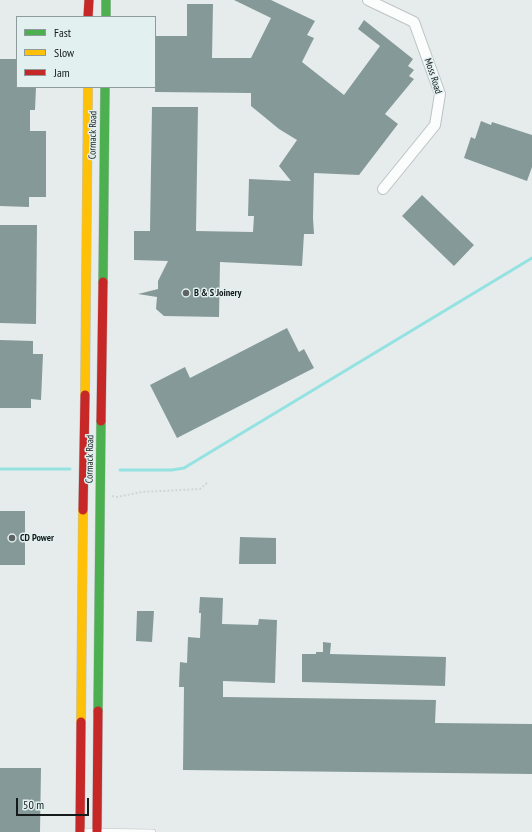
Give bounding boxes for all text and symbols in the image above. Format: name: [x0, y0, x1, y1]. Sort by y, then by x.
legend: [16, 16, 156, 88]
text: Fast: [54, 25, 71, 40]
text: Slow: [54, 45, 74, 60]
street label: Moss Road: [422, 57, 444, 95]
text: Jam: [54, 65, 70, 80]
street label: Cormack Road: [87, 111, 99, 159]
place label: B & S Joinery: [194, 287, 241, 299]
marker: B & S Joinery: [181, 288, 191, 298]
street label: Cormack Road: [84, 435, 96, 483]
place label: CD Power: [20, 532, 54, 544]
marker: CD Power: [7, 533, 17, 543]
scale bar: [18, 790, 91, 816]
text: 50 m: [23, 797, 44, 812]

